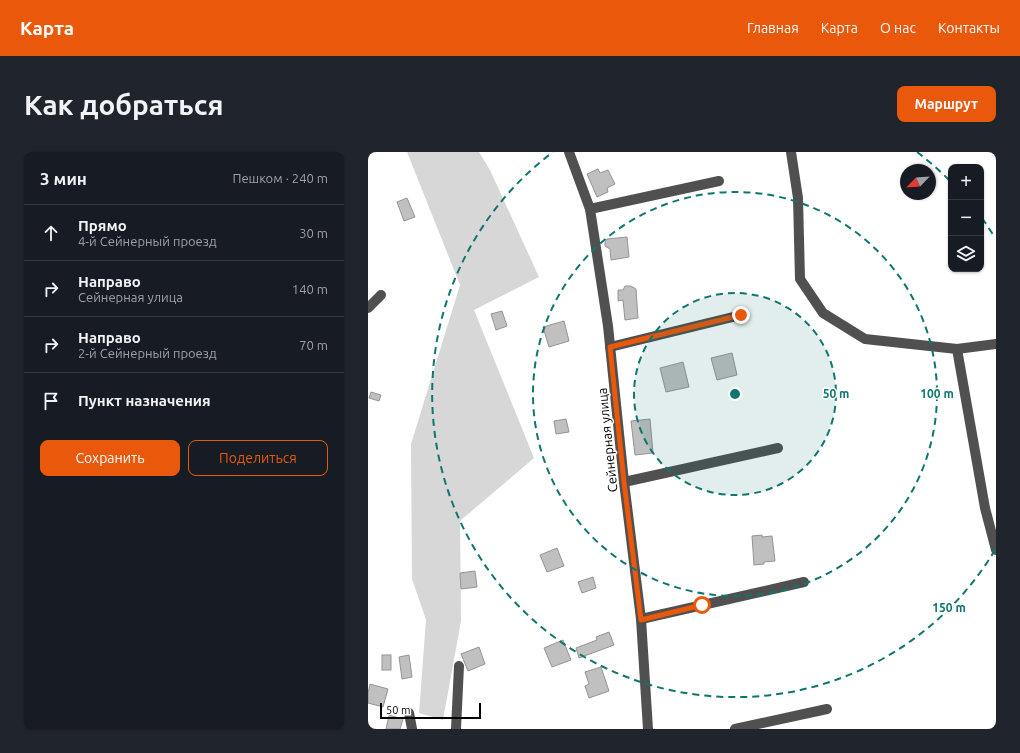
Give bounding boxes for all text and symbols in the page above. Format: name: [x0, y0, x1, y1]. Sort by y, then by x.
text: Карта: [20, 17, 74, 39]
text: Главная: [747, 20, 799, 36]
text: Карта: [821, 20, 858, 36]
text: О нас: [880, 20, 916, 36]
text: Контакты: [938, 20, 1000, 36]
button: Маршрут: [897, 86, 996, 122]
text: Как добраться: [24, 89, 223, 120]
north arrow: [900, 164, 936, 200]
map controls: [948, 164, 984, 272]
button: +: [948, 164, 984, 200]
text: 3 мин: [40, 169, 87, 188]
text: Пешком · 240 m: [232, 171, 328, 185]
button: −: [948, 200, 984, 236]
text: Прямо: [78, 217, 127, 234]
icon: ahead: [40, 222, 62, 244]
text: 30 m: [299, 226, 328, 240]
text: 4-й Сейнерный проезд: [78, 234, 217, 248]
button: layers: [948, 236, 984, 272]
text: Направо: [78, 273, 141, 290]
icon: right: [40, 278, 62, 300]
text: 140 m: [292, 282, 328, 296]
text: Сейнерная улица: [78, 290, 183, 304]
route end: [732, 306, 750, 324]
text: Направо: [78, 329, 141, 346]
icon: right: [40, 334, 62, 356]
text: 70 m: [299, 338, 328, 352]
text: 2-й Сейнерный проезд: [78, 346, 217, 360]
street label: Сейнерная улица: [595, 387, 619, 493]
centre of rings: [728, 387, 742, 401]
text: 50 m: [823, 387, 849, 400]
text: 100 m: [920, 387, 954, 400]
icon: arrive: [40, 390, 62, 412]
text: Пункт назначения: [78, 392, 211, 409]
button: Сохранить: [40, 440, 180, 476]
button: Поделиться: [188, 440, 328, 476]
route start: [693, 596, 711, 614]
text: 150 m: [932, 601, 966, 614]
scale bar: [380, 701, 481, 720]
text: 50 m: [386, 704, 410, 716]

